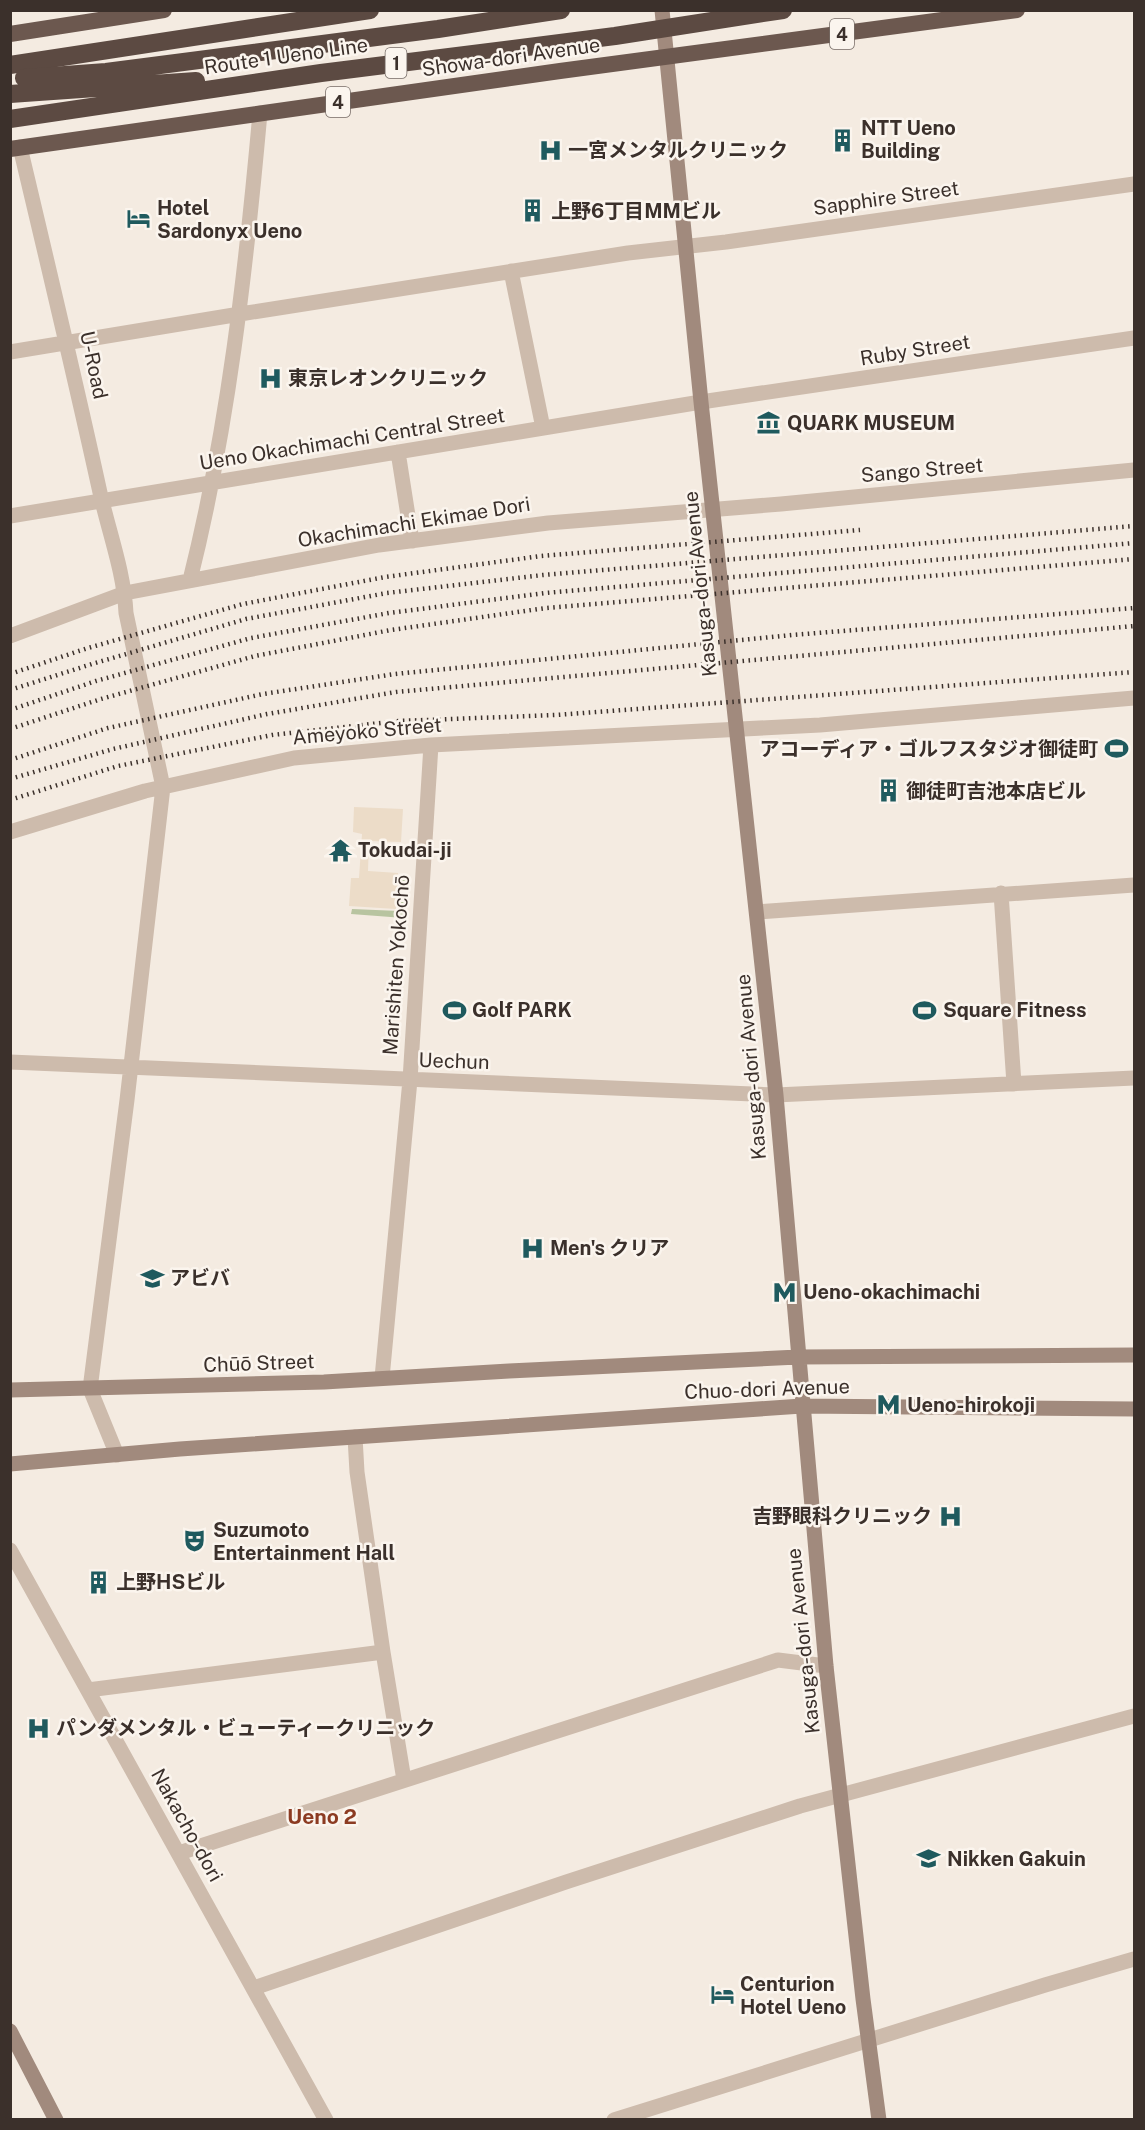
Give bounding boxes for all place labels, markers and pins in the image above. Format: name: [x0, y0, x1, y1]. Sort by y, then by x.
place label: NTT Ueno Building: [861, 116, 956, 163]
building icon: NTT Ueno Building: [830, 127, 856, 153]
hospital icon: 一宮メンタルクリニック: [537, 137, 563, 163]
place label: 一宮メンタルクリニック: [568, 138, 788, 162]
place label: Hotel Sardonyx Ueno: [157, 196, 302, 243]
building icon: 上野6丁目MMビル: [520, 198, 546, 224]
place label: 上野6丁目MMビル: [551, 199, 721, 223]
hotel icon: Hotel Sardonyx Ueno: [126, 206, 152, 232]
hospital icon: 東京レオンクリニック: [257, 365, 283, 391]
place label: 東京レオンクリニック: [288, 366, 488, 390]
museum icon: QUARK MUSEUM: [756, 410, 782, 436]
place label: QUARK MUSEUM: [787, 411, 955, 435]
sports icon: アコーディア・ゴルフスタジオ御徒町: [1103, 736, 1129, 762]
place label: アコーディア・ゴルフスタジオ御徒町: [759, 737, 1098, 761]
building icon: 御徒町吉池本店ビル: [875, 778, 901, 804]
place label: 御徒町吉池本店ビル: [906, 779, 1086, 803]
temple icon: Tokudai-ji: [327, 837, 353, 863]
place label: Tokudai-ji: [358, 838, 452, 862]
sports icon: Golf PARK: [441, 997, 467, 1023]
sports icon: Square Fitness: [912, 997, 938, 1023]
place label: Golf PARK: [472, 998, 572, 1022]
place label: Square Fitness: [943, 998, 1087, 1022]
hospital icon: Men's クリア: [519, 1235, 545, 1261]
place label: Men's クリア: [550, 1236, 669, 1260]
school or university icon: アビバ: [139, 1265, 165, 1291]
place label: アビバ: [170, 1266, 230, 1290]
metro station icon: Ueno-okachimachi: [772, 1279, 798, 1305]
place label: Ueno-okachimachi: [803, 1280, 980, 1304]
metro station icon: Ueno-hirokoji: [876, 1392, 902, 1418]
place label: Ueno-hirokoji: [907, 1393, 1035, 1417]
hospital icon: 吉野眼科クリニック: [937, 1503, 963, 1529]
place label: 吉野眼科クリニック: [752, 1504, 932, 1528]
place label: Suzumoto Entertainment Hall: [213, 1518, 395, 1565]
theatre icon: Suzumoto Entertainment Hall: [182, 1528, 208, 1554]
building icon: 上野HSビル: [85, 1569, 111, 1595]
place label: 上野HSビル: [116, 1570, 225, 1594]
hospital icon: パンダメンタル・ビューティークリニック: [25, 1715, 51, 1741]
place label: パンダメンタル・ビューティークリニック: [56, 1716, 435, 1740]
school or university icon: Nikken Gakuin: [916, 1846, 942, 1872]
place label: Nikken Gakuin: [947, 1847, 1086, 1871]
place label: Centurion Hotel Ueno: [740, 1972, 846, 2019]
hotel icon: Centurion Hotel Ueno: [709, 1982, 735, 2008]

